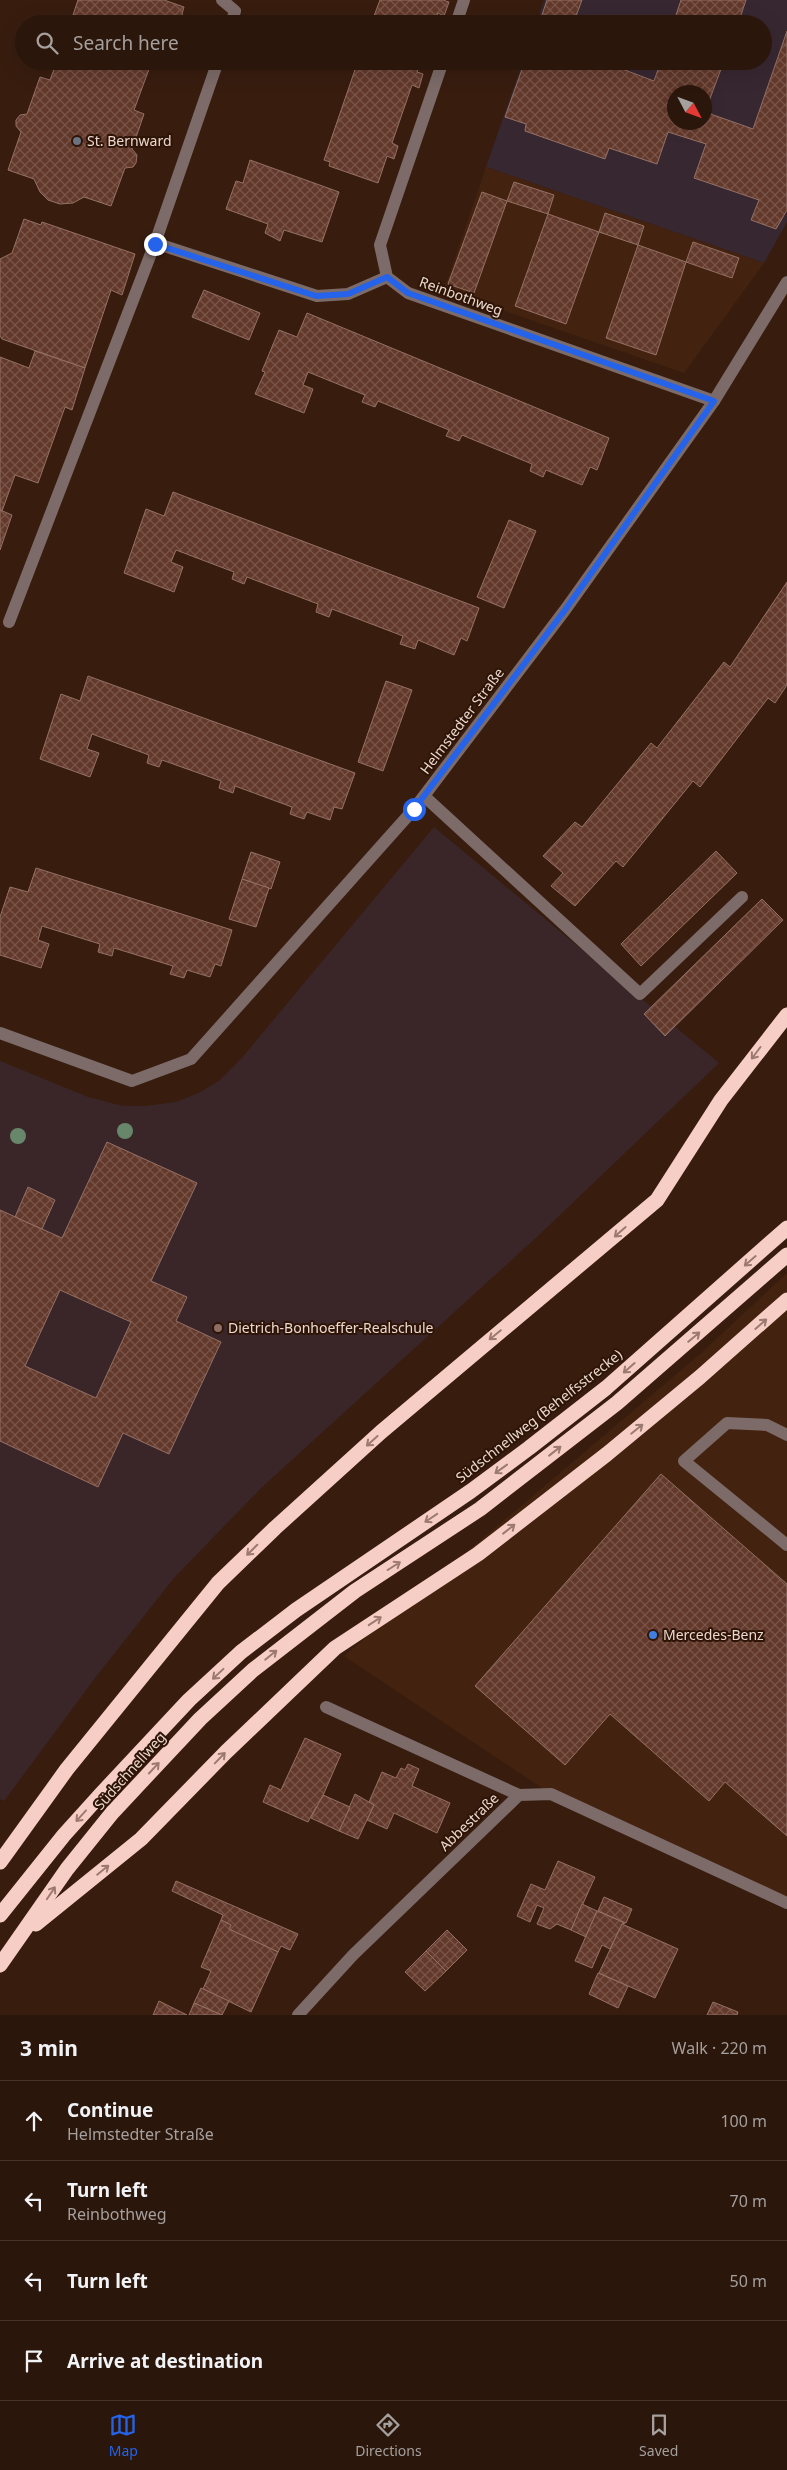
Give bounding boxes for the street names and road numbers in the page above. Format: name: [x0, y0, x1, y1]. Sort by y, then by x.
street label: Reinbothweg: [417, 272, 505, 319]
street label: Helmstedter Straße: [415, 664, 508, 778]
street label: Südschnellweg (Behelfsstrecke): [452, 1345, 626, 1487]
street label: Südschnellweg: [90, 1728, 170, 1814]
street label: Abbestraße: [435, 1788, 503, 1855]

